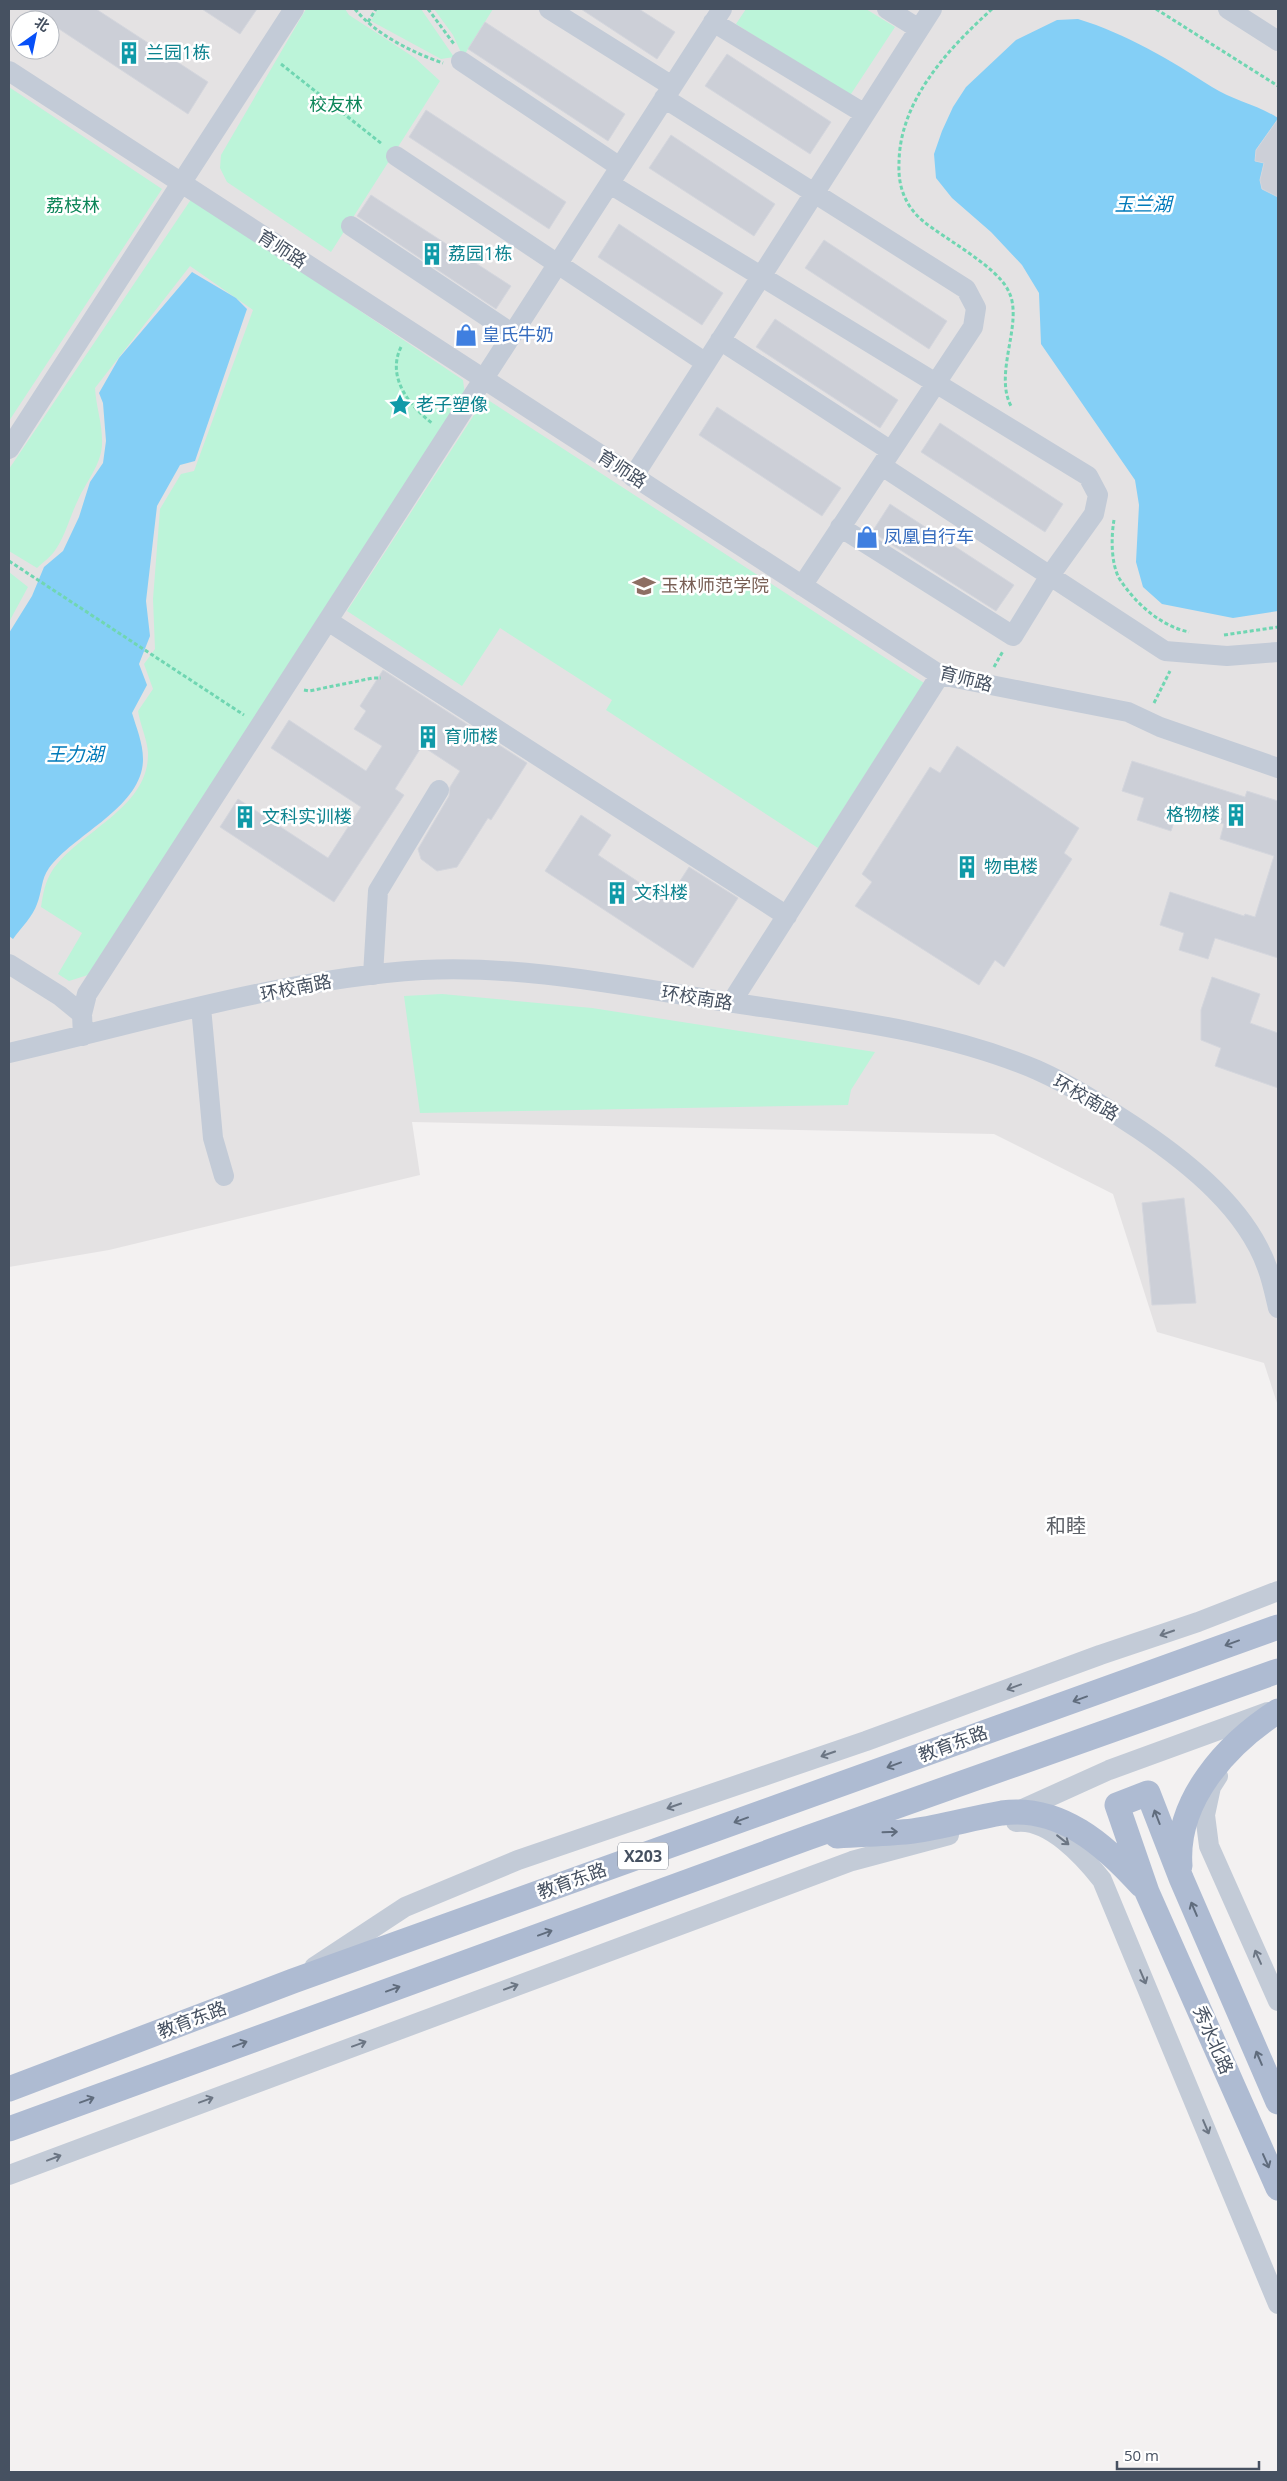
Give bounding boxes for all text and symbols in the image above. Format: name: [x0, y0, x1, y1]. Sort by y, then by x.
north arrow: [10, 10, 60, 60]
text: 北: [31, 12, 53, 35]
building icon: 兰园1栋: [116, 40, 142, 66]
place label: 兰园1栋: [146, 40, 210, 64]
park label: 校友林: [309, 92, 363, 116]
water label: 玉兰湖: [1114, 191, 1174, 217]
park label: 荔枝林: [46, 193, 100, 217]
street label: 育师路: [253, 223, 312, 273]
building icon: 荔园1栋: [419, 241, 445, 267]
place label: 荔园1栋: [448, 241, 512, 265]
shop icon: 皇氏牛奶: [453, 322, 479, 348]
place label: 皇氏牛奶: [482, 322, 554, 346]
place icon: 老子塑像: [387, 392, 413, 418]
place label: 老子塑像: [416, 392, 488, 416]
street label: 育师路: [593, 443, 652, 493]
shop icon: 凤凰自行车: [854, 524, 880, 550]
place label: 凤凰自行车: [884, 524, 974, 548]
school or university icon: 玉林师范学院: [631, 573, 657, 599]
place label: 玉林师范学院: [661, 573, 769, 597]
street label: 育师路: [937, 660, 995, 696]
building icon: 育师楼: [415, 724, 441, 750]
place label: 育师楼: [444, 724, 498, 748]
water label: 王力湖: [46, 741, 106, 767]
place label: 格物楼: [1166, 802, 1220, 826]
building icon: 格物楼: [1223, 802, 1249, 828]
building icon: 文科实训楼: [232, 804, 258, 830]
place label: 文科实训楼: [262, 804, 352, 828]
building icon: 物电楼: [954, 854, 980, 880]
place label: 物电楼: [984, 854, 1038, 878]
building icon: 文科楼: [604, 880, 630, 906]
place label: 文科楼: [634, 880, 688, 904]
street label: 环校南路: [258, 968, 333, 1006]
street label: 环校南路: [660, 980, 735, 1014]
street label: 环校南路: [1049, 1069, 1124, 1126]
district label: 和睦: [1046, 1512, 1086, 1539]
one-way arrow: [1160, 1629, 1175, 1638]
one-way arrow: [1225, 1639, 1241, 1648]
one-way arrow: [1006, 1683, 1022, 1692]
one-way arrow: [1072, 1695, 1088, 1704]
street label: 教育东路: [915, 1719, 991, 1767]
one-way arrow: [821, 1750, 836, 1759]
one-way arrow: [887, 1761, 902, 1770]
one-way arrow: [666, 1802, 682, 1812]
one-way arrow: [1152, 1809, 1161, 1825]
one-way arrow: [734, 1816, 749, 1825]
one-way arrow: [882, 1827, 898, 1837]
one-way arrow: [1056, 1834, 1069, 1845]
road number: X203: [618, 1842, 668, 1870]
street label: 教育东路: [534, 1856, 610, 1904]
one-way arrow: [1189, 1902, 1199, 1917]
one-way arrow: [537, 1928, 553, 1937]
one-way arrow: [1253, 1950, 1263, 1965]
one-way arrow: [1139, 1969, 1148, 1985]
one-way arrow: [503, 1982, 518, 1991]
one-way arrow: [385, 1984, 400, 1993]
street label: 教育东路: [154, 1995, 230, 2043]
street label: 秀水北路: [1188, 2002, 1240, 2077]
one-way arrow: [232, 2039, 247, 2048]
one-way arrow: [350, 2039, 366, 2048]
one-way arrow: [1253, 2051, 1263, 2066]
one-way arrow: [79, 2095, 95, 2104]
one-way arrow: [198, 2095, 213, 2104]
one-way arrow: [1201, 2119, 1211, 2134]
one-way arrow: [46, 2152, 61, 2162]
one-way arrow: [1262, 2153, 1272, 2168]
scale bar: [1117, 2438, 1260, 2470]
text: 50 m: [1124, 2445, 1159, 2465]

